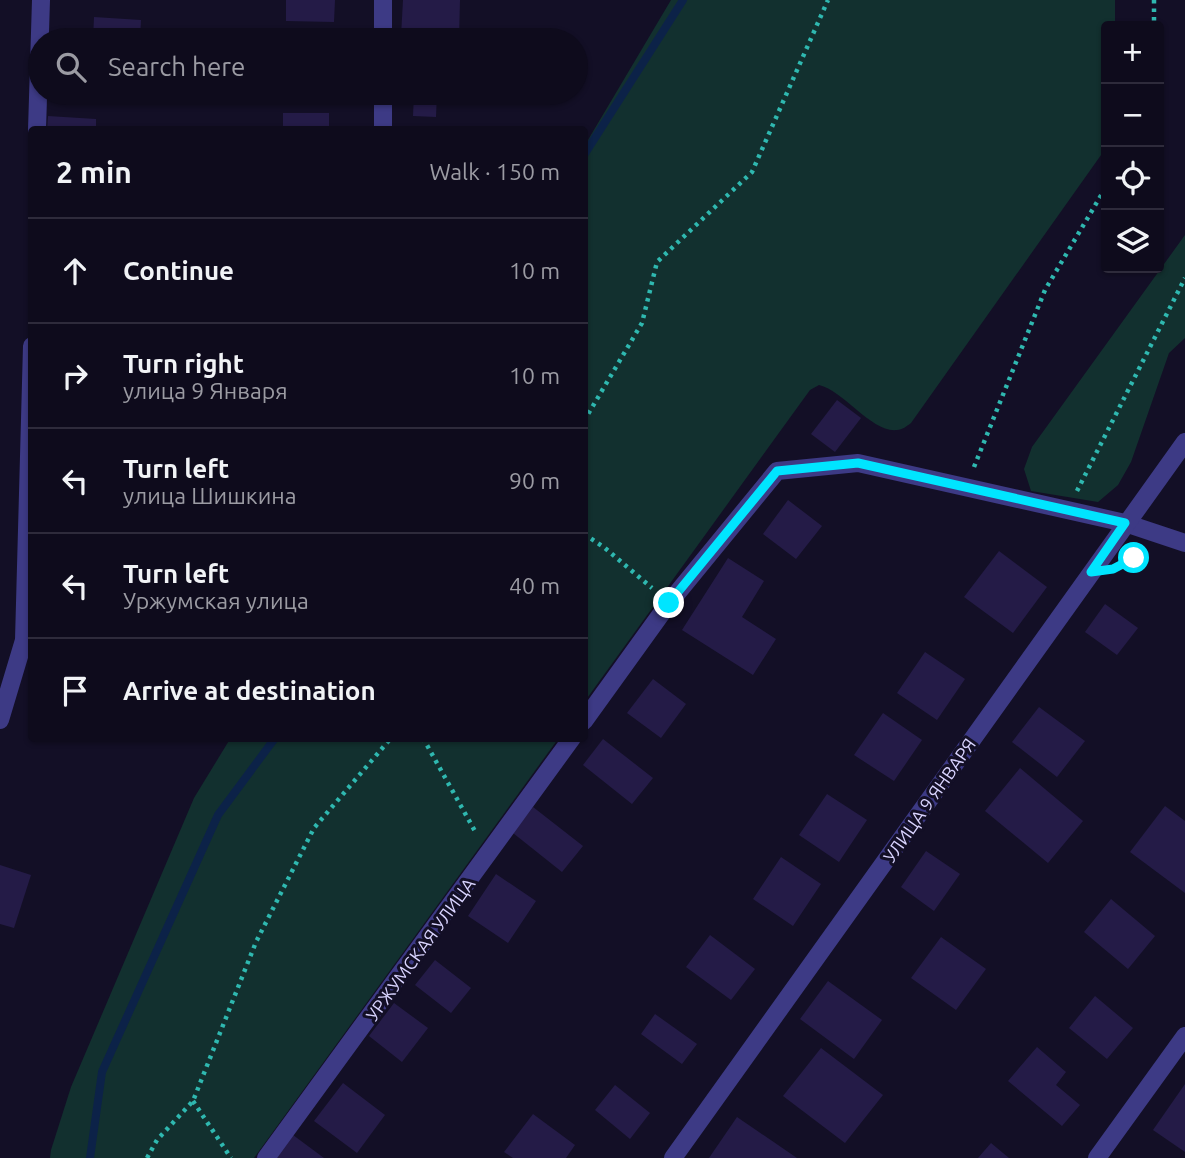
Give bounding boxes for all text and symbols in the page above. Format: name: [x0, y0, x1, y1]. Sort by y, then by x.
map controls: [1101, 21, 1164, 273]
button: +: [1101, 21, 1164, 84]
search box: [28, 28, 588, 105]
icon: search: [52, 48, 90, 86]
text: Search here: [108, 52, 245, 81]
button: −: [1101, 84, 1164, 147]
button: locate: [1101, 147, 1164, 210]
text: 2 min: [56, 155, 132, 189]
text: Walk · 150 m: [429, 159, 560, 184]
button: layers: [1101, 210, 1164, 273]
icon: ahead: [56, 252, 94, 290]
text: Continue: [123, 256, 234, 285]
text: 10 m: [509, 258, 560, 283]
text: Turn right: [123, 349, 244, 378]
icon: right: [56, 357, 94, 395]
text: 10 m: [509, 363, 560, 388]
text: улица 9 Января: [123, 378, 288, 403]
text: Turn left: [123, 454, 229, 483]
icon: left: [56, 462, 94, 500]
text: 90 m: [509, 468, 560, 493]
text: улица Шишкина: [123, 483, 297, 508]
route start: [1118, 542, 1149, 573]
text: Turn left: [123, 559, 229, 588]
icon: left: [56, 567, 94, 605]
text: 40 m: [509, 573, 560, 598]
route end: [653, 587, 684, 618]
text: Уржумская улица: [123, 588, 309, 613]
icon: arrive: [56, 672, 94, 710]
text: Arrive at destination: [123, 676, 376, 705]
street label: УЛИЦА 9 ЯНВАРЯ: [879, 734, 979, 866]
street label: УРЖУМСКАЯ УЛИЦА: [361, 874, 479, 1024]

